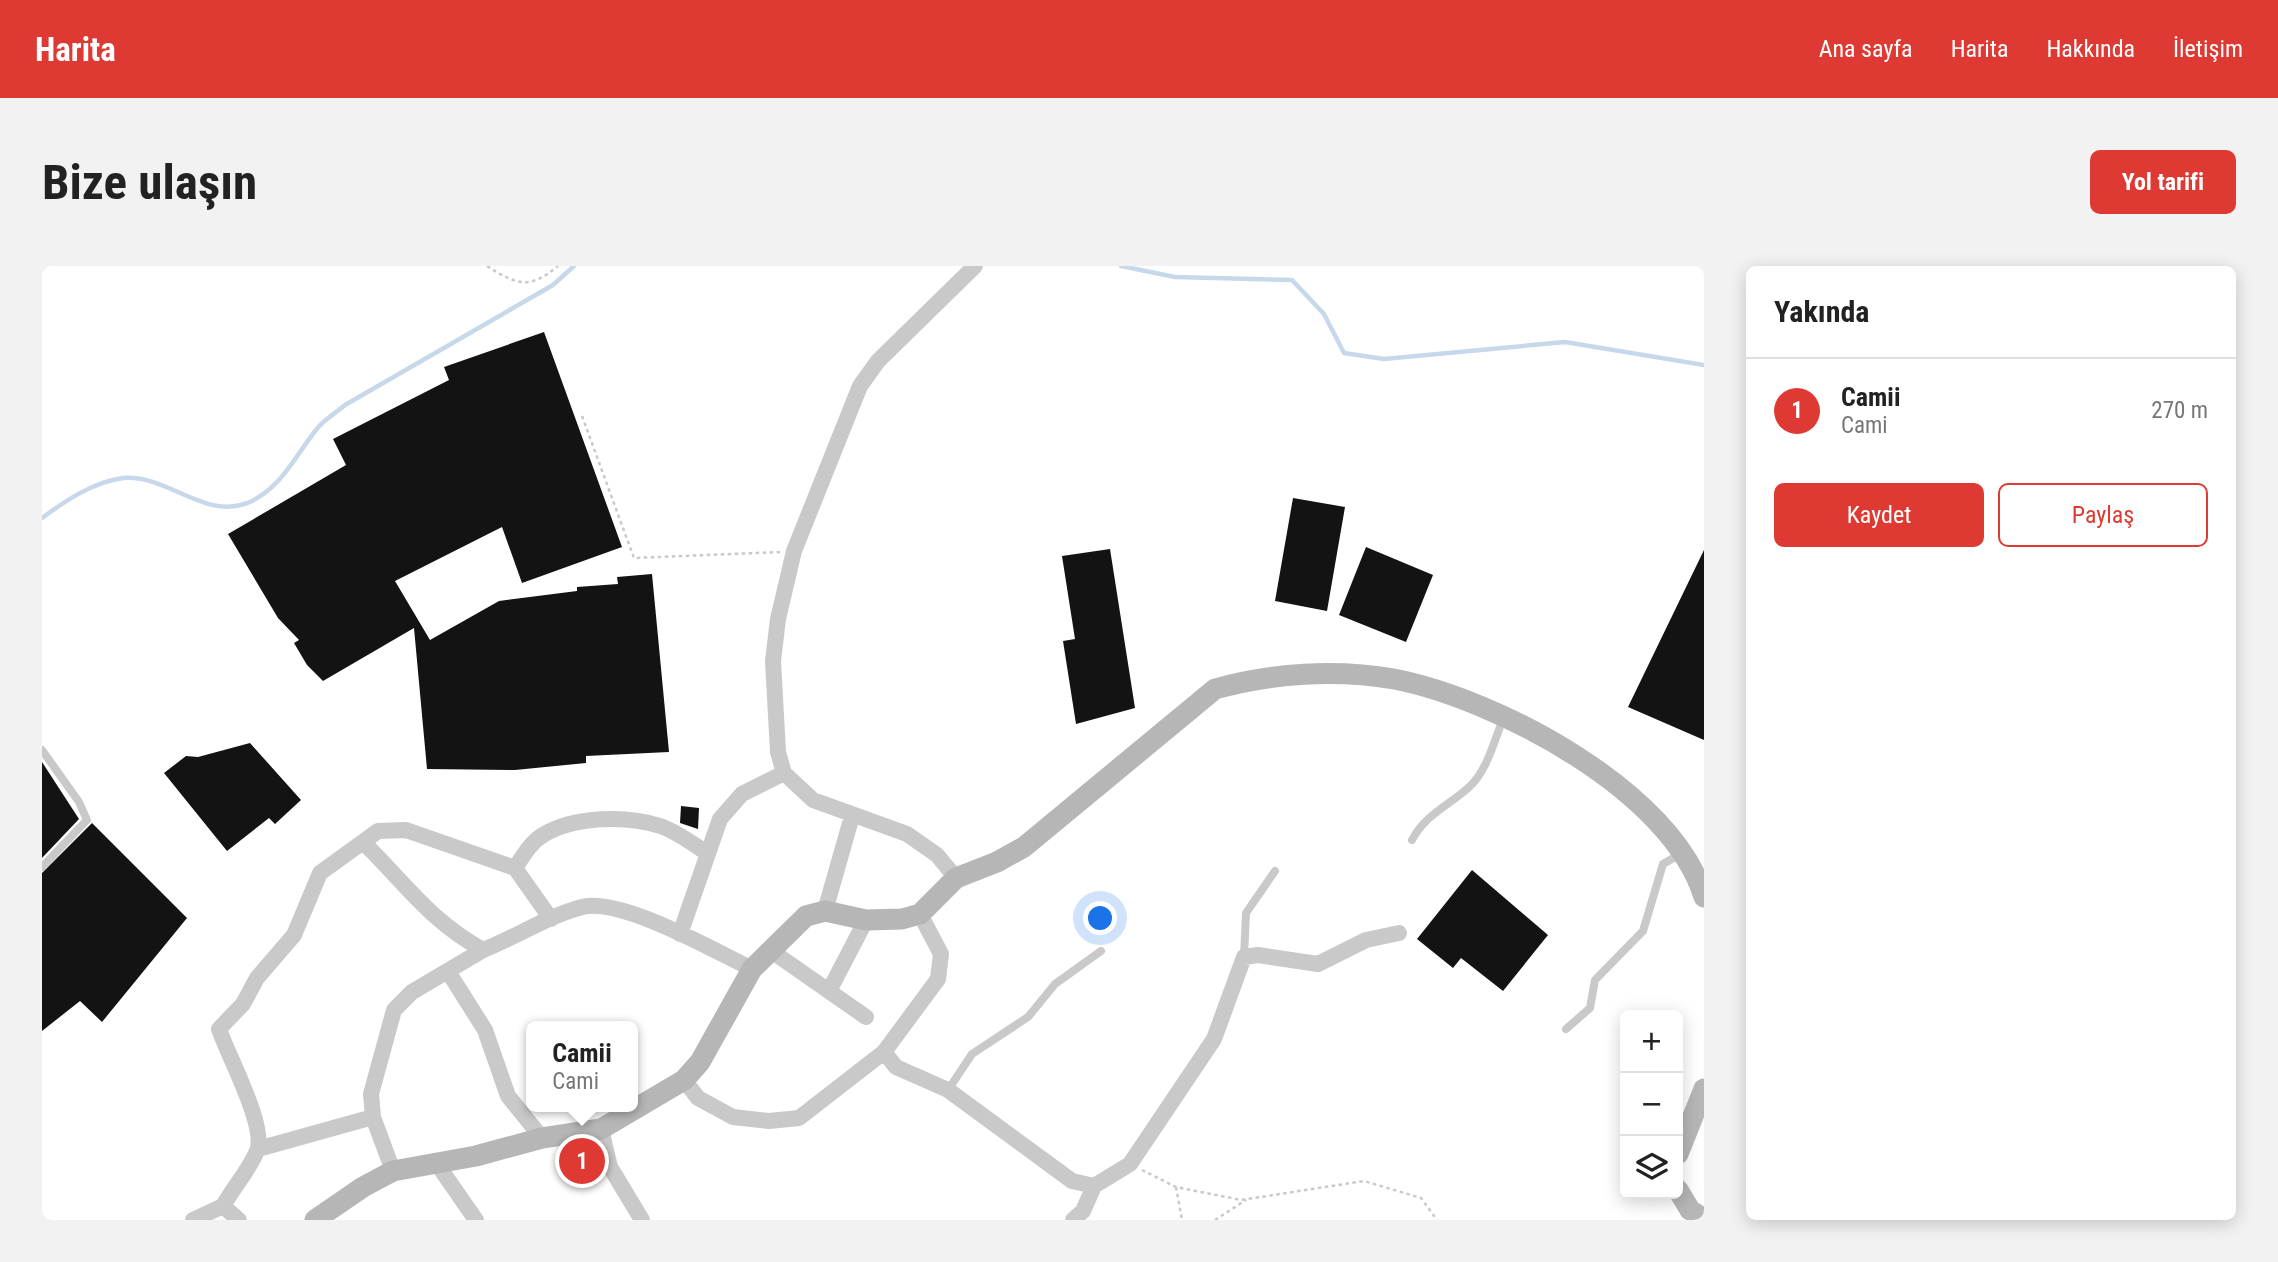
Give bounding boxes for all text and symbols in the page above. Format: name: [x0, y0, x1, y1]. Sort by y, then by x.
text: Harita: [35, 30, 116, 69]
text: Ana sayfa: [1819, 35, 1913, 63]
text: Harita: [1951, 35, 2008, 63]
text: Hakkında: [2046, 35, 2135, 63]
text: İletişim: [2173, 35, 2243, 63]
button: Yol tarifi: [2090, 150, 2236, 214]
text: Bize ulaşın: [42, 154, 257, 211]
text: Yakında: [1774, 294, 1869, 329]
text: Camii: [1841, 382, 1900, 412]
text: 1: [1791, 397, 1803, 424]
text: 270 m: [2151, 397, 2208, 424]
text: Cami: [1841, 412, 1888, 439]
button: Kaydet: [1774, 483, 1984, 547]
button: Paylaş: [1998, 483, 2208, 547]
your location: [1083, 901, 1117, 935]
map controls: [1620, 1010, 1683, 1199]
button: +: [1620, 1010, 1683, 1073]
popup: [526, 1021, 638, 1112]
text: Camii: [552, 1038, 612, 1068]
text: Cami: [552, 1068, 599, 1095]
button: −: [1620, 1073, 1683, 1136]
pin: 1: [559, 1135, 605, 1187]
button: layers: [1620, 1136, 1683, 1199]

